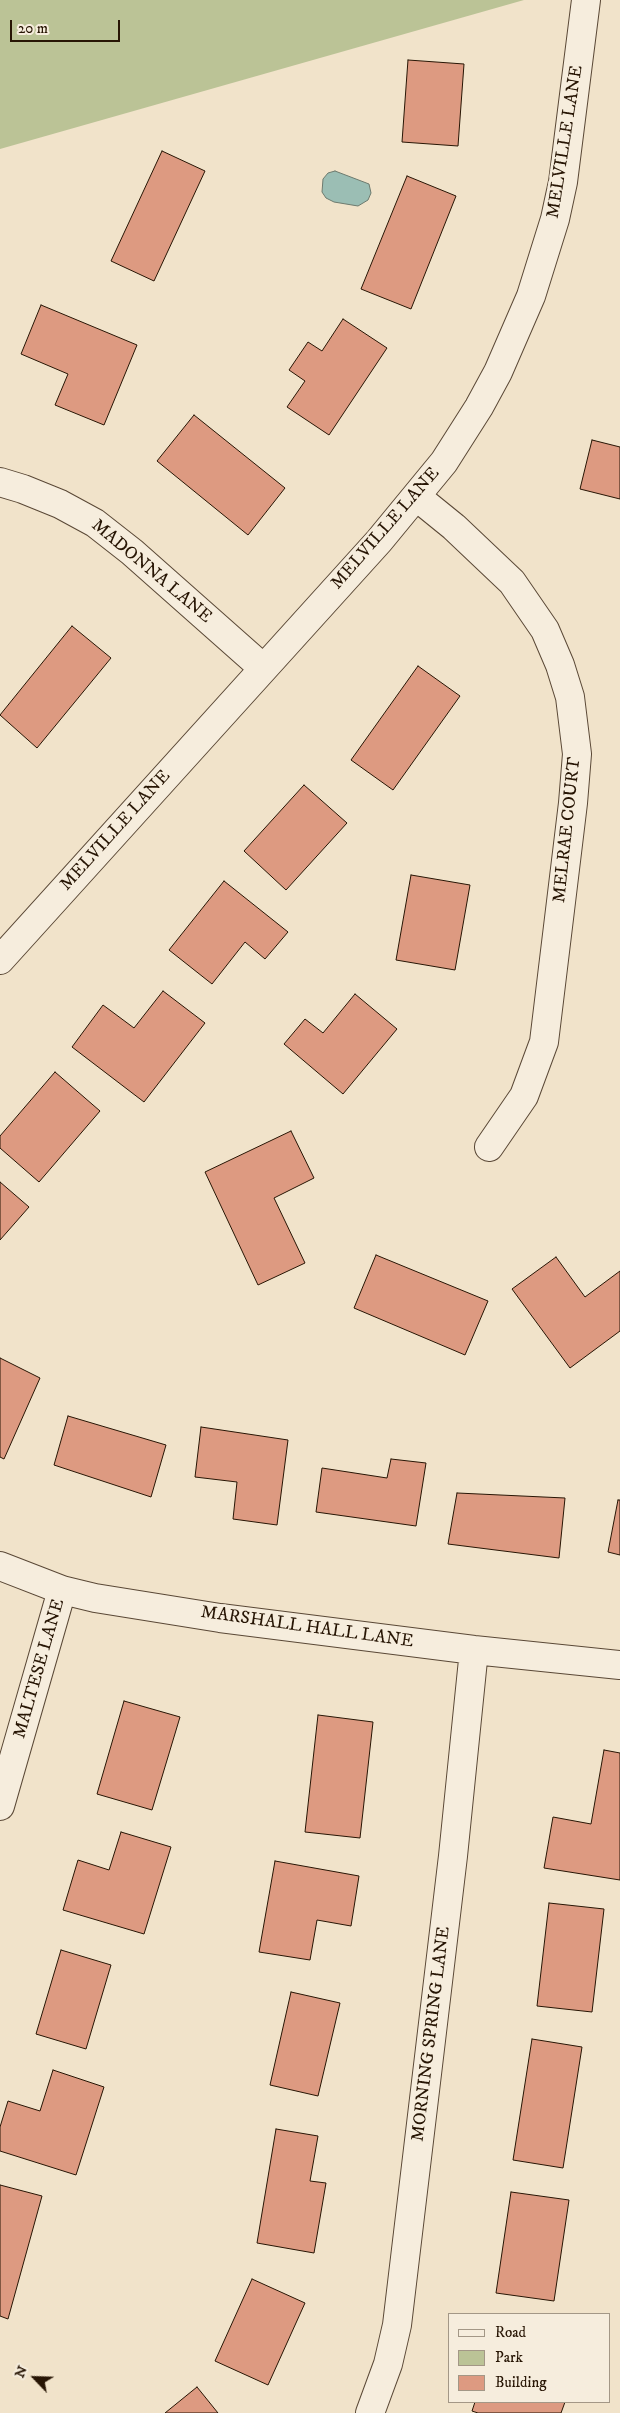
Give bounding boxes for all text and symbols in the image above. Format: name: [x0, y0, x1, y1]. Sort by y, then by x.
scale bar: [12, 10, 122, 42]
text: 20 m: [18, 19, 48, 38]
street label: MELVILLE LANE: [543, 64, 589, 220]
street label: MELVILLE LANE: [327, 464, 445, 594]
street label: MADONNA LANE: [86, 515, 216, 629]
street label: MELRAE COURT: [550, 756, 586, 904]
street label: MELVILLE LANE: [56, 766, 176, 896]
street label: MALTESE LANE: [10, 1597, 70, 1741]
street label: MARSHALL HALL LANE: [199, 1602, 415, 1654]
street label: MORNING SPRING LANE: [408, 1925, 456, 2143]
legend: [448, 2313, 610, 2403]
text: Road: [495, 2323, 526, 2342]
text: Park: [495, 2348, 523, 2367]
north arrow: [10, 2353, 60, 2403]
text: N: [11, 2363, 32, 2381]
text: Building: [495, 2373, 547, 2392]

